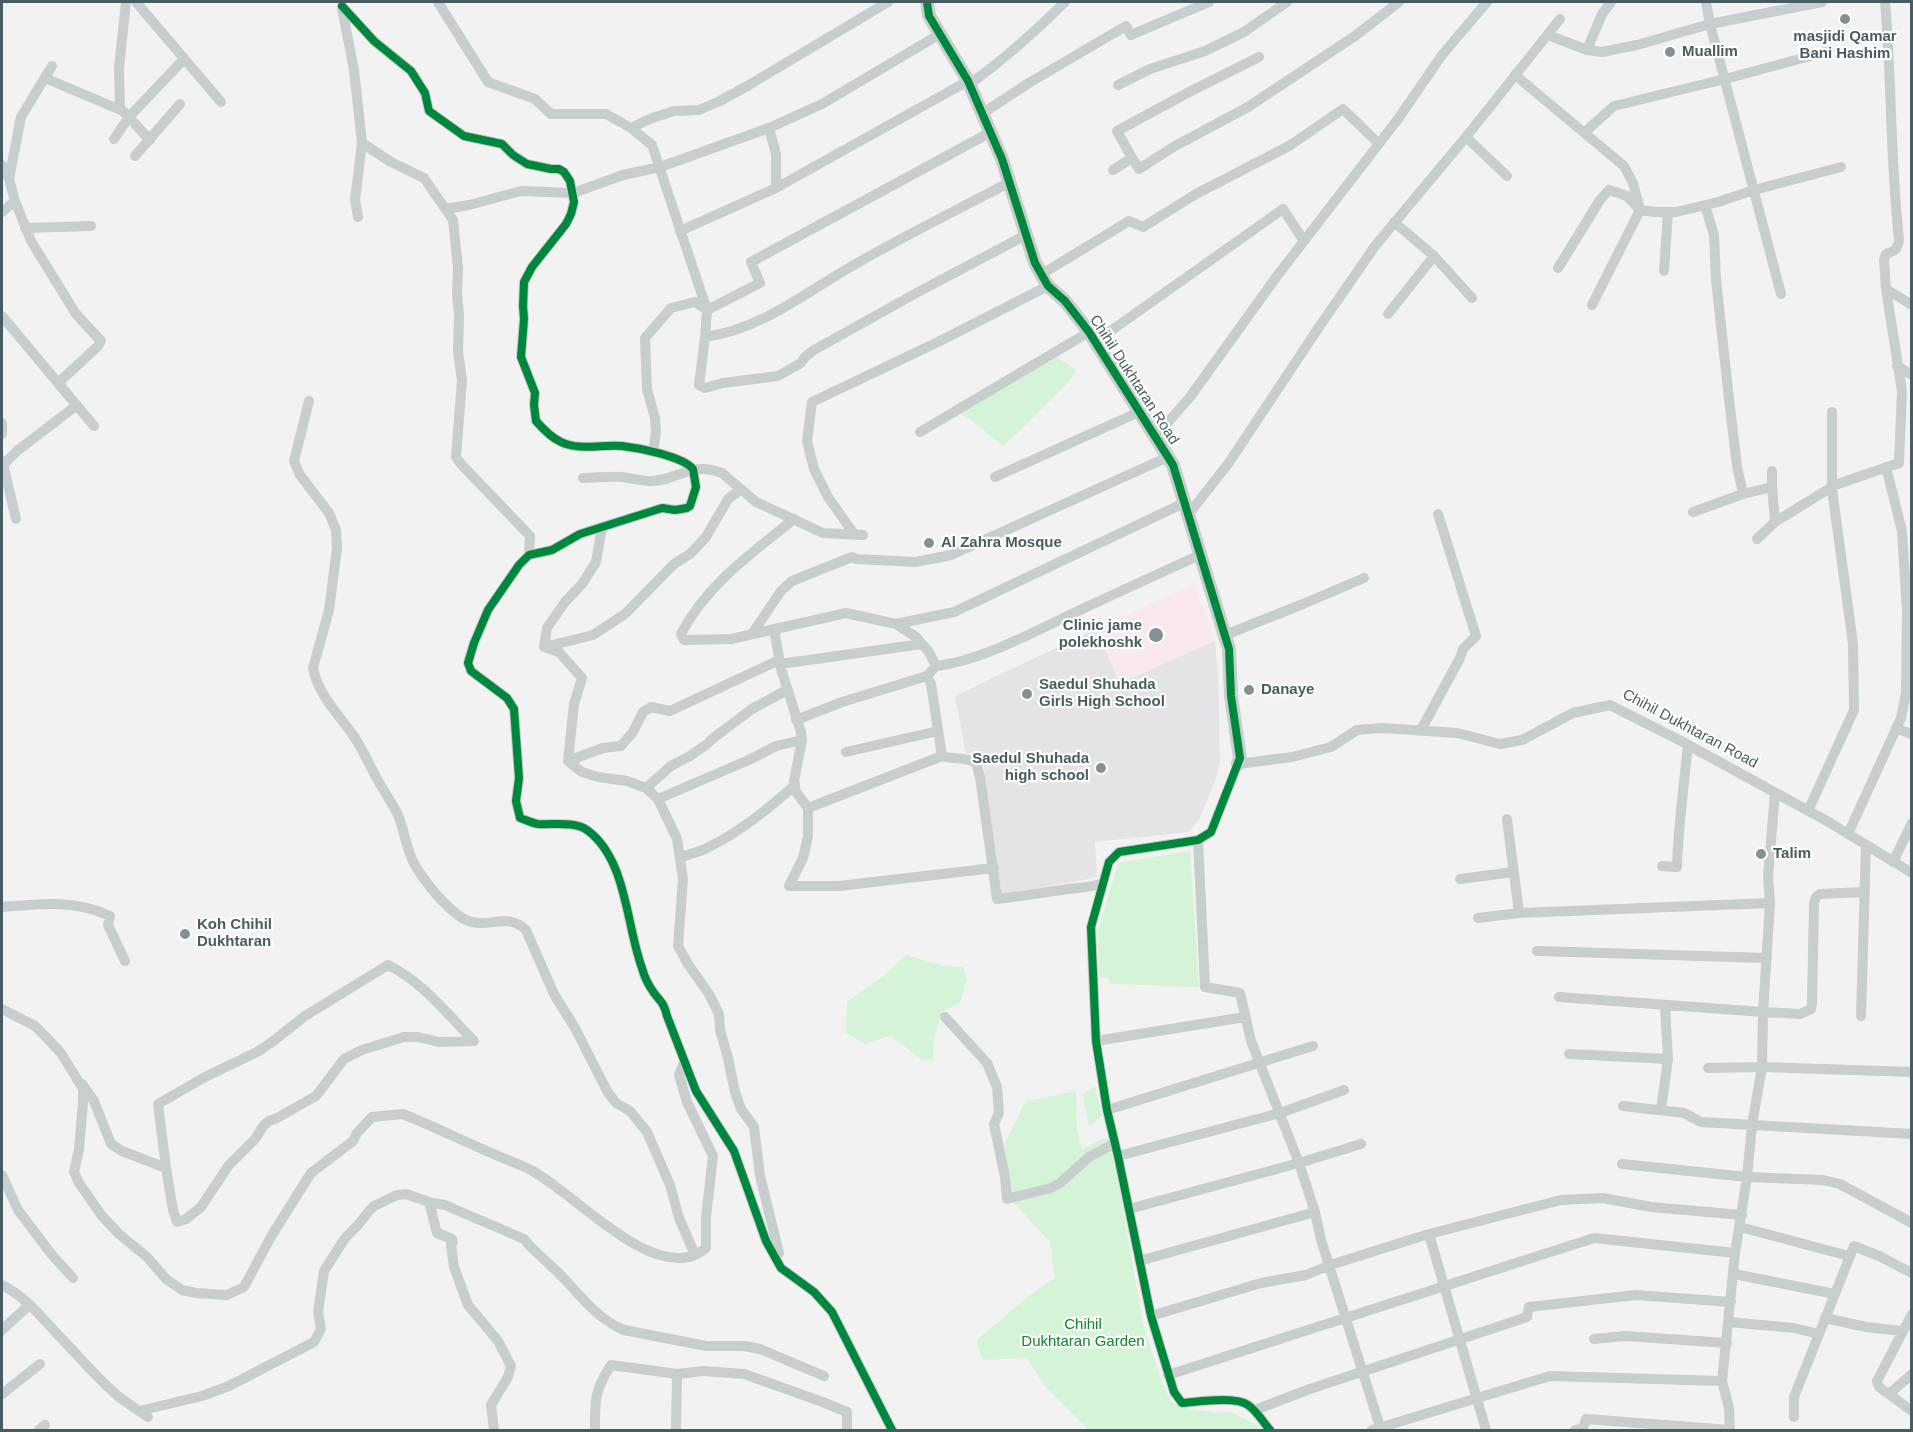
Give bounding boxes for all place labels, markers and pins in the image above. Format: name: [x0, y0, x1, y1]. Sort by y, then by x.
marker: masjidi Qamar Bani Hashim: [1838, 12, 1852, 26]
place label: masjidi Qamar Bani Hashim: [1793, 28, 1897, 63]
place label: Muallim: [1682, 43, 1738, 61]
marker: Muallim: [1663, 45, 1677, 59]
place label: Al Zahra Mosque: [941, 534, 1062, 552]
marker: Al Zahra Mosque: [922, 536, 936, 550]
place label: Clinic jame polekhoshk: [1059, 617, 1142, 652]
marker: Clinic jame polekhoshk: [1147, 626, 1165, 644]
place label: Saedul Shuhada Girls High School: [1039, 676, 1165, 711]
place label: Danaye: [1261, 681, 1314, 699]
marker: Danaye: [1242, 683, 1256, 697]
marker: Saedul Shuhada Girls High School: [1020, 687, 1034, 701]
place label: Saedul Shuhada high school: [972, 750, 1089, 785]
marker: Saedul Shuhada high school: [1094, 761, 1108, 775]
place label: Talim: [1773, 845, 1811, 863]
marker: Talim: [1754, 847, 1768, 861]
place label: Koh Chihil Dukhtaran: [197, 916, 272, 951]
marker: Koh Chihil Dukhtaran: [178, 927, 192, 941]

